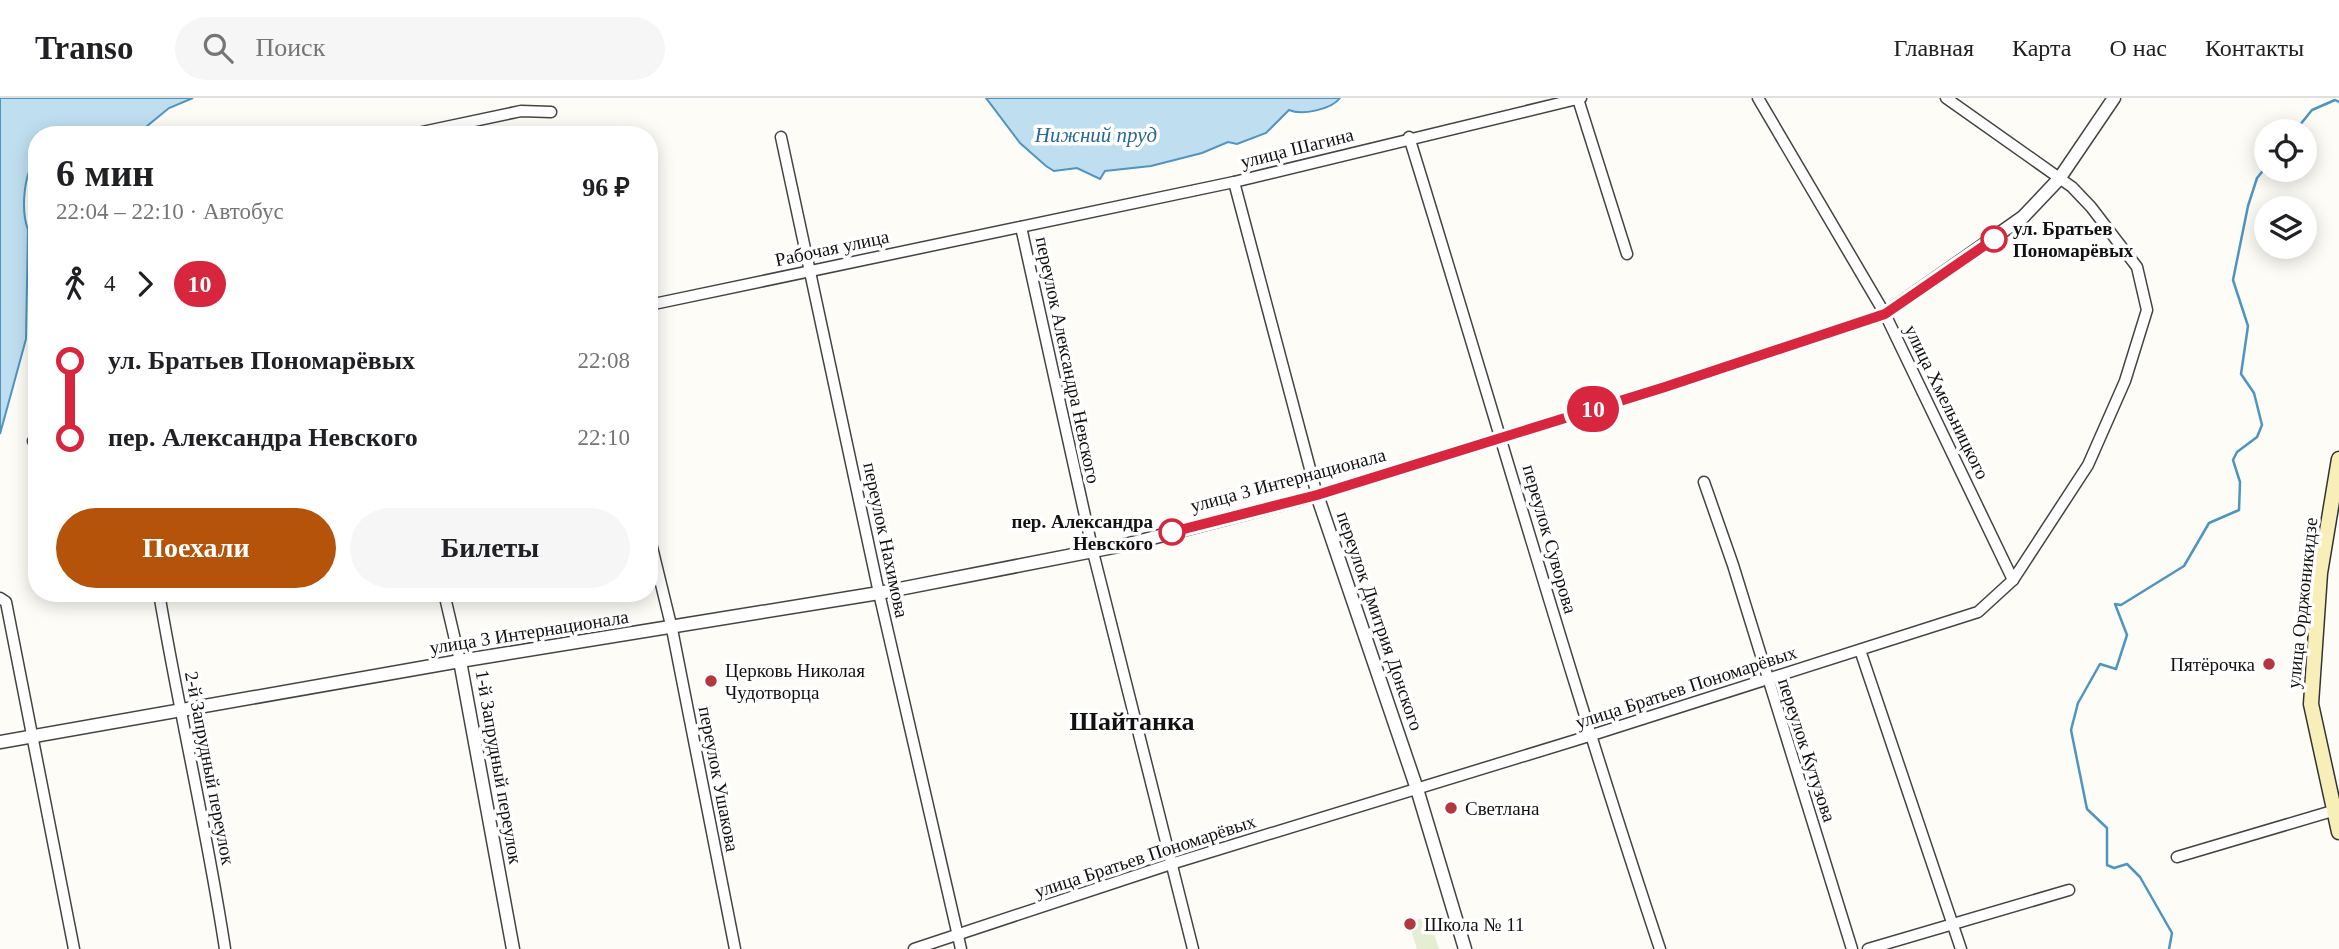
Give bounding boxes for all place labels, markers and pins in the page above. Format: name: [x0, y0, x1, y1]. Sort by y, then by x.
place label: ул. Братьев Пономарёвых: [2013, 218, 2134, 261]
marker: ул. Братьев Пономарёвых: [1981, 226, 2007, 252]
place label: пер. Александра Невского: [1011, 511, 1153, 554]
marker: пер. Александра Невского: [1159, 519, 1185, 545]
place label: Пятёрочка: [2170, 654, 2256, 675]
marker: Пятёрочка: [2261, 656, 2277, 672]
place label: Церковь Николая Чудотворца: [725, 660, 865, 703]
marker: Церковь Николая Чудотворца: [703, 673, 719, 689]
place label: Светлана: [1465, 798, 1540, 819]
marker: Светлана: [1443, 800, 1459, 816]
place label: Школа № 11: [1424, 914, 1525, 935]
marker: Школа № 11: [1402, 916, 1418, 932]

